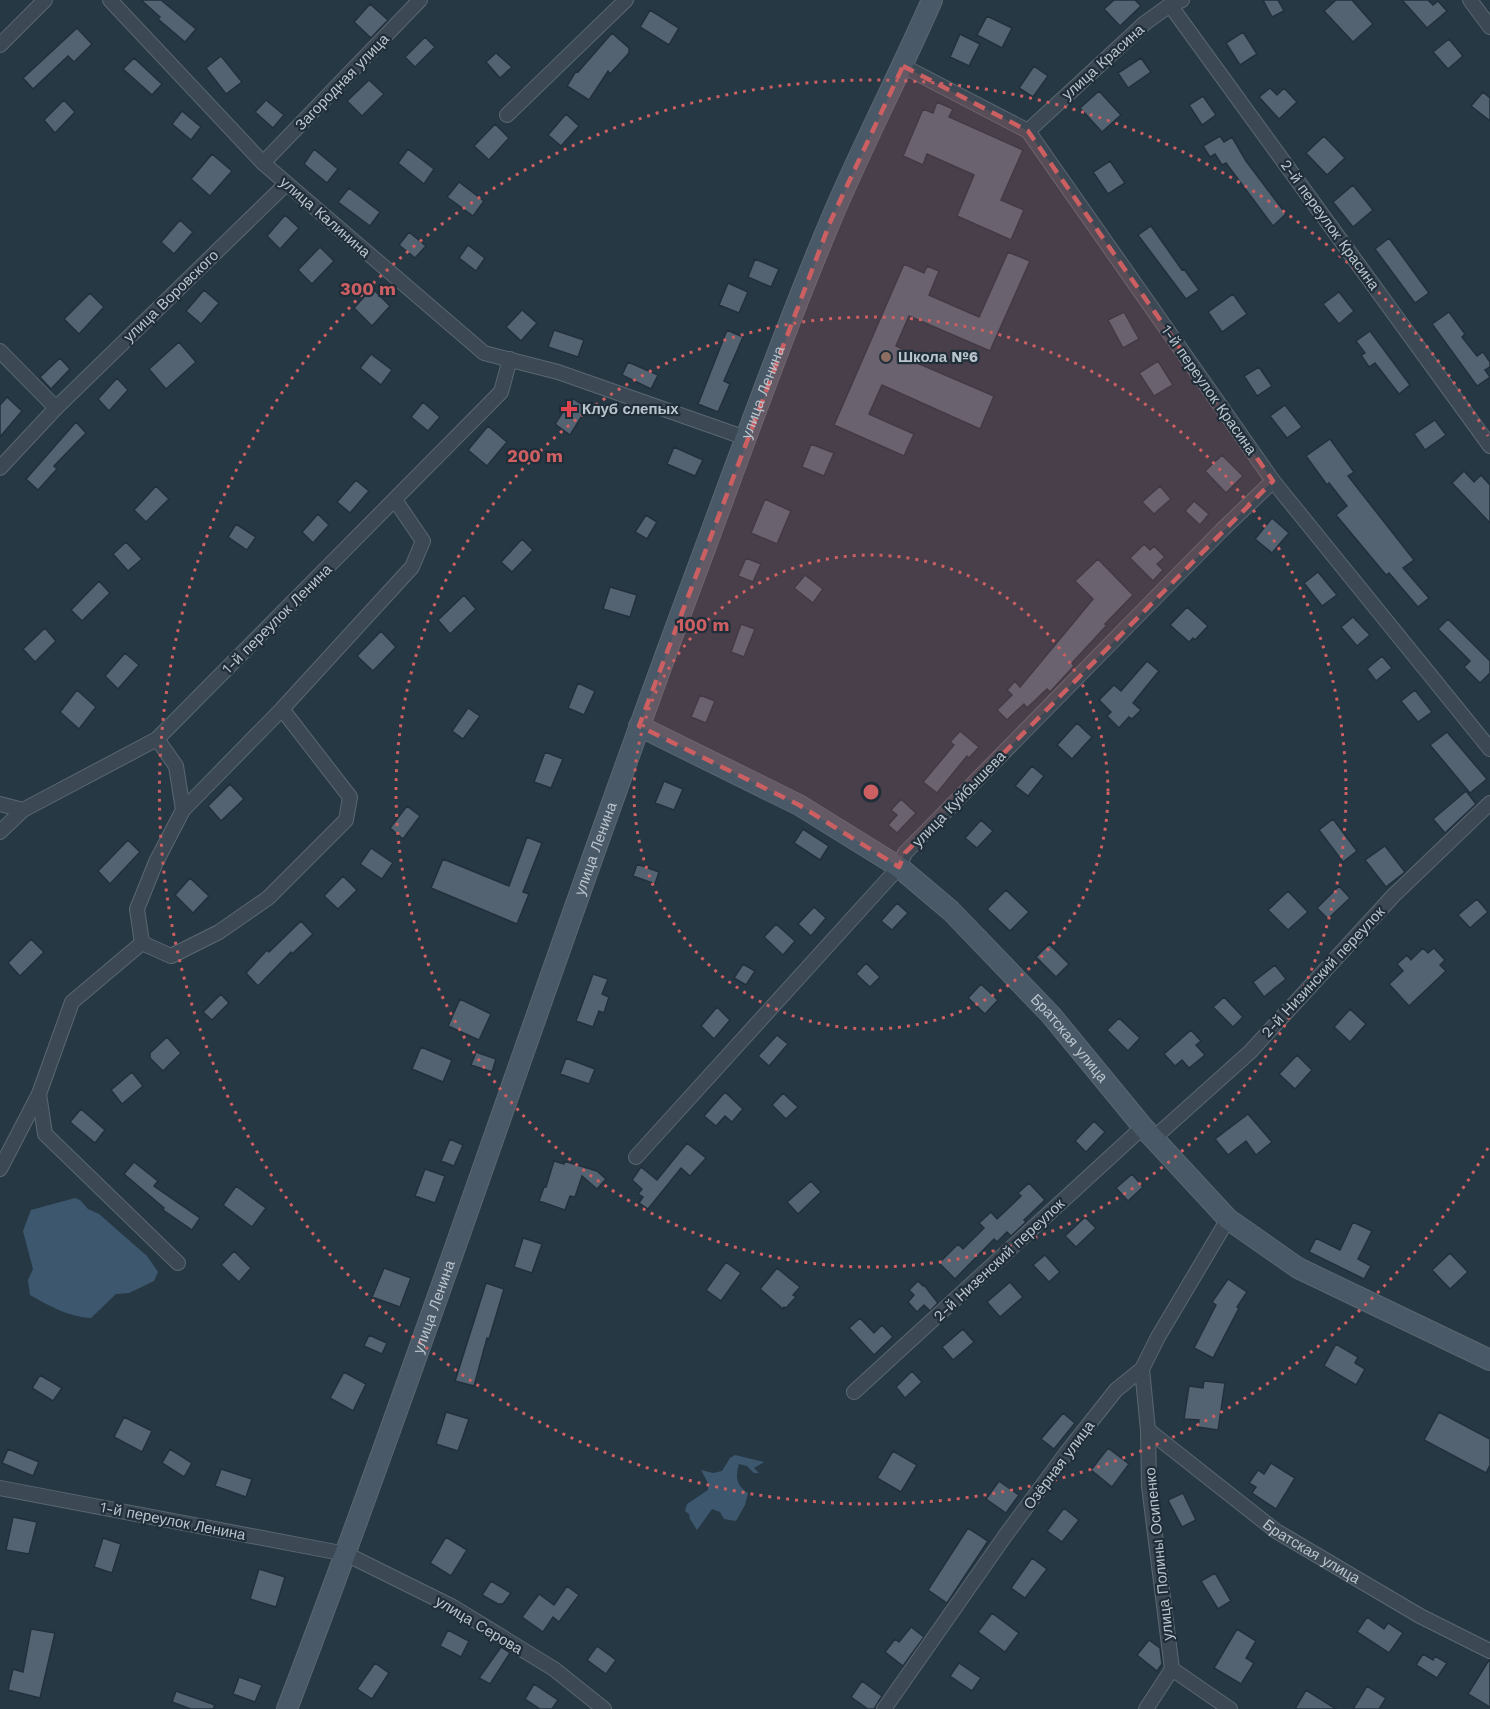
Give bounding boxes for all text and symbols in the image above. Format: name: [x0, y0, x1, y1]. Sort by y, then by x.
street label: улица Красина: [1058, 20, 1148, 104]
street label: Загородная улица: [291, 30, 393, 134]
street label: 2-й переулок Красина: [1277, 156, 1384, 294]
street label: улица Калинина: [276, 173, 374, 262]
street label: улица Воровского: [120, 246, 222, 346]
text: 300 m: [340, 278, 396, 299]
street label: 1-й переулок Красина: [1157, 322, 1261, 459]
street label: улица Ленина: [737, 343, 789, 441]
place label: Школа №6: [898, 348, 978, 366]
marker: Школа №6: [879, 350, 893, 364]
marker: Клуб слепых: [560, 400, 578, 418]
place label: Клуб слепых: [582, 400, 679, 418]
text: 200 m: [507, 445, 563, 466]
street label: 1-й переулок Ленина: [218, 560, 336, 678]
text: 100 m: [676, 614, 730, 635]
street label: улица Куйбышева: [908, 747, 1010, 851]
centre of rings: [861, 782, 881, 802]
street label: улица Ленина: [571, 799, 621, 898]
street label: 2-й Низинский переулок: [1258, 903, 1389, 1041]
street label: Братская улица: [1027, 990, 1112, 1087]
street label: 2-й Низенский переулок: [930, 1194, 1068, 1325]
street label: улица Ленина: [409, 1257, 459, 1356]
street label: Озёрная улица: [1020, 1417, 1099, 1513]
street label: улица Полины Осипенко: [1141, 1467, 1177, 1641]
street label: 1-й переулок Ленина: [99, 1498, 248, 1544]
street label: Братская улица: [1259, 1515, 1364, 1588]
street label: улица Серова: [432, 1592, 526, 1658]

